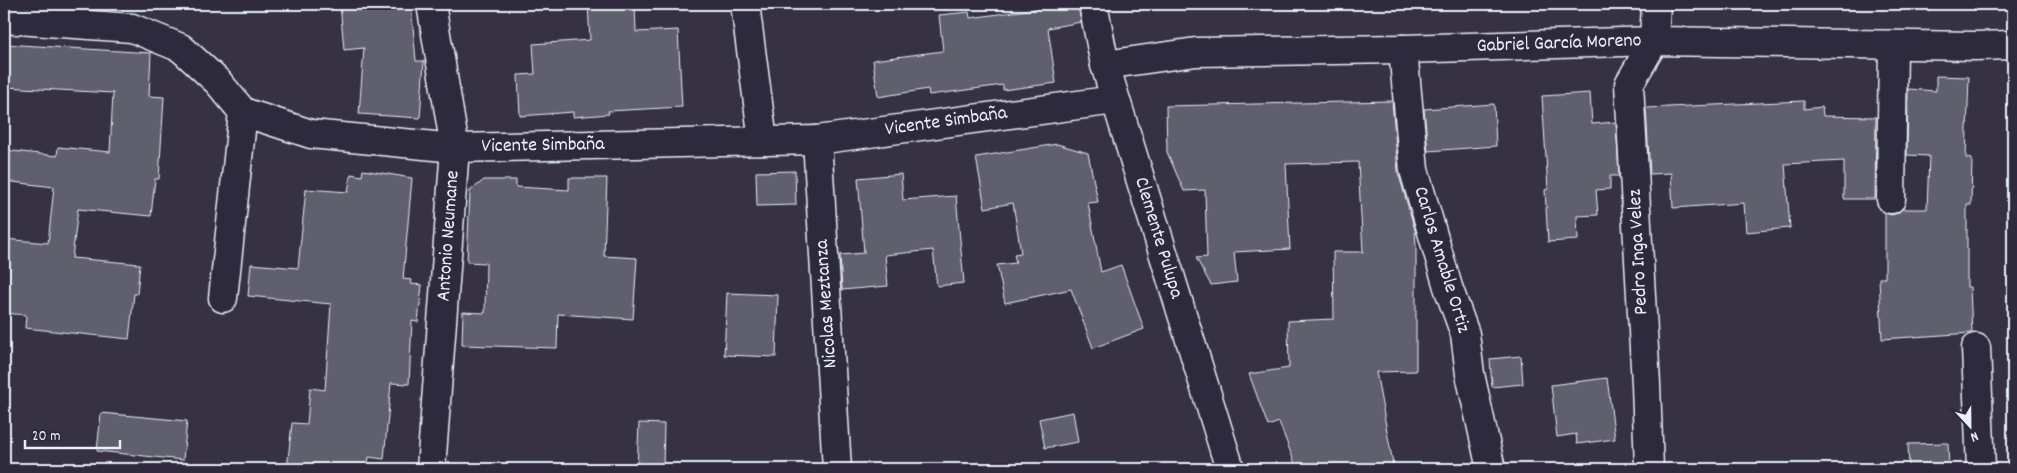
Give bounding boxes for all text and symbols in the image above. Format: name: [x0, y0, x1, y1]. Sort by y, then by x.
street label: Gabriel García Moreno: [1476, 27, 1642, 61]
street label: Vicente Simbaña: [883, 99, 1009, 144]
street label: Vicente Simbaña: [481, 131, 605, 161]
street label: Antonio Neumane: [430, 169, 468, 302]
street label: Clemente Pulupa: [1126, 174, 1190, 303]
street label: Carlos Amable Ortiz: [1405, 183, 1477, 337]
street label: Pedro Inga Velez: [1622, 188, 1656, 316]
street label: Nicolas Meztanza: [809, 238, 845, 369]
north arrow: [1944, 400, 1994, 450]
scale bar: [25, 418, 120, 450]
text: 20 m: [32, 426, 60, 448]
text: N: [1967, 426, 1981, 447]

